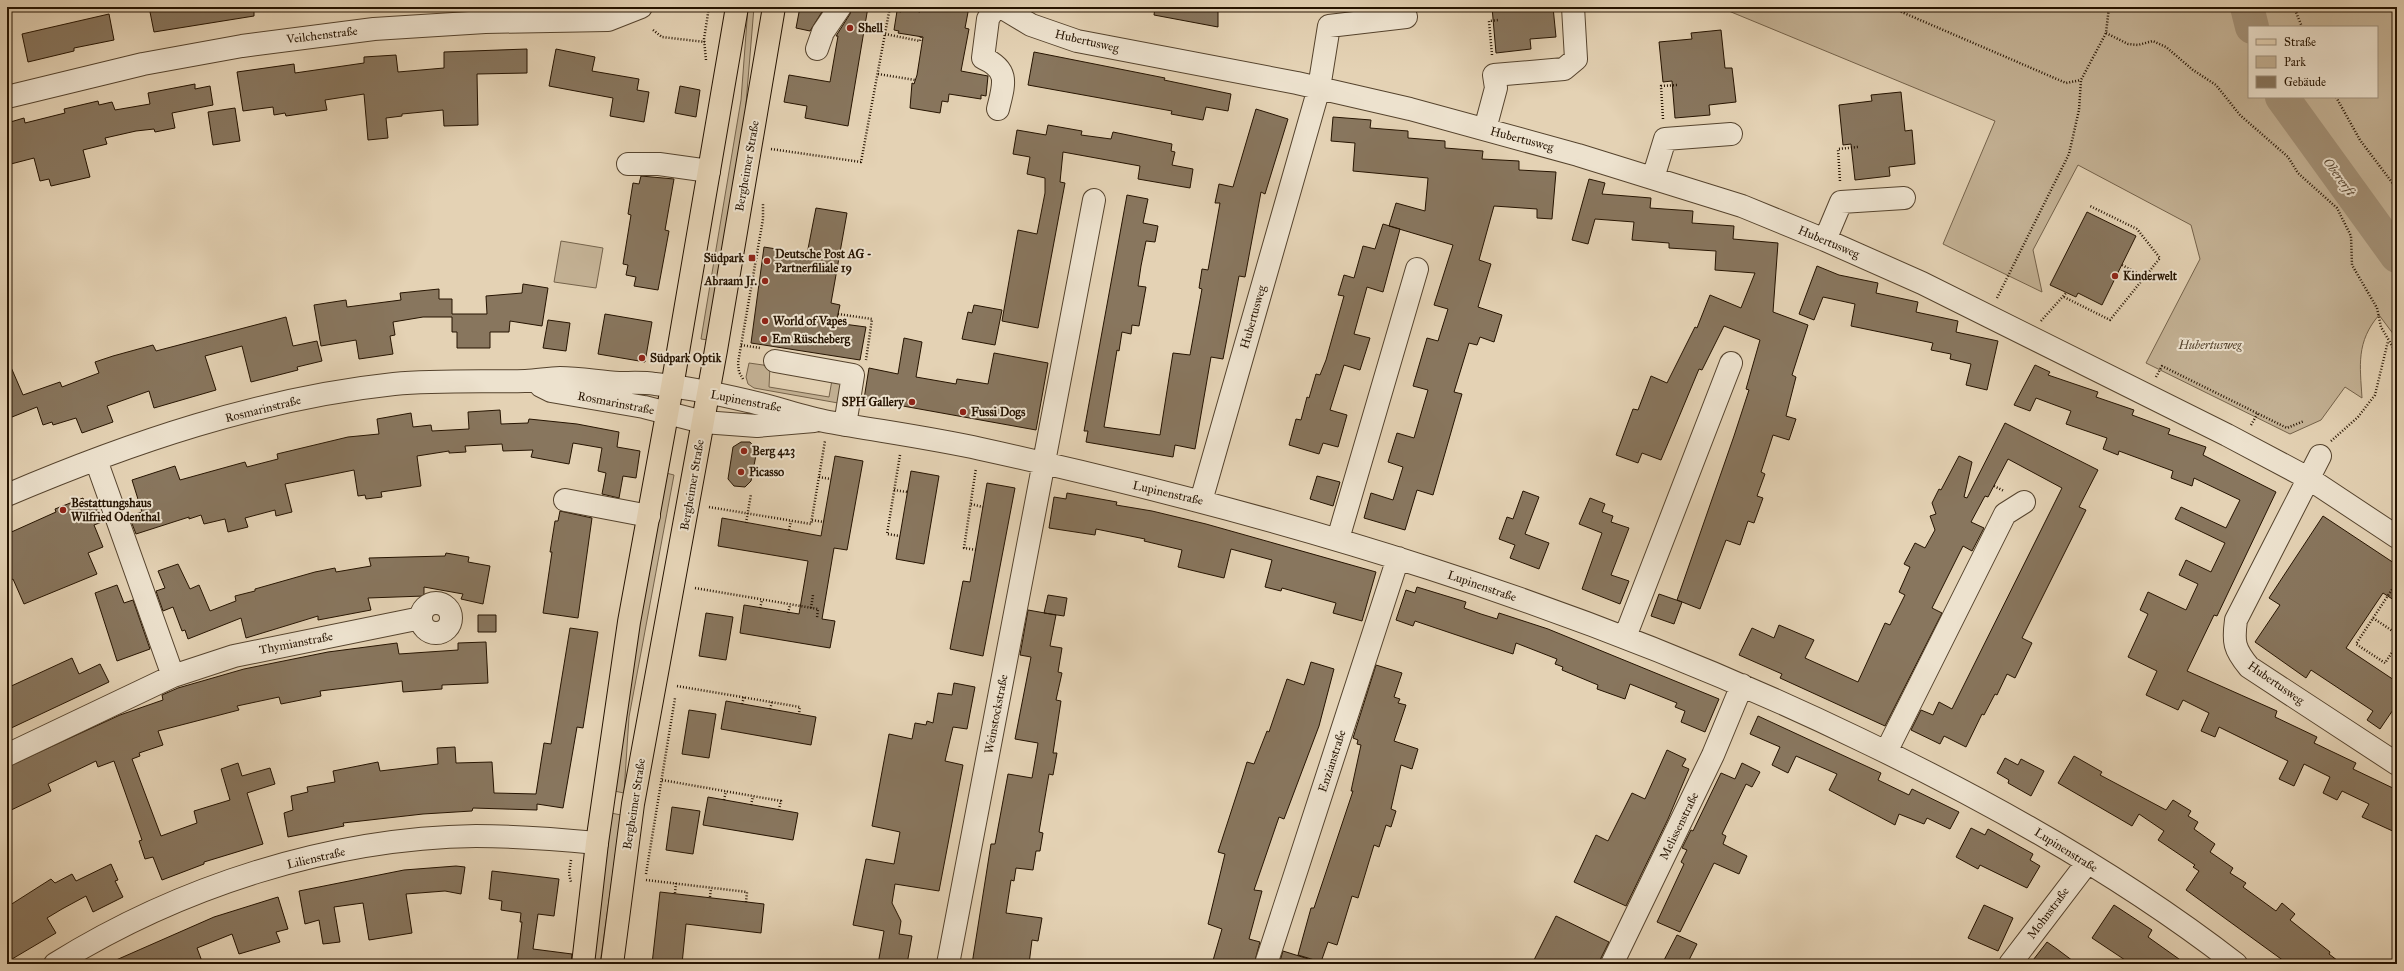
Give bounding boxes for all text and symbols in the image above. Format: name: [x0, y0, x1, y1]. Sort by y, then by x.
place label: Shell: [858, 21, 884, 35]
marker: Shell: [845, 23, 855, 33]
street label: Veilchenstraße: [285, 24, 358, 46]
legend: [2248, 26, 2378, 98]
street label: Hubertusweg: [1053, 27, 1121, 56]
text: Straße: [2284, 35, 2316, 49]
text: Park: [2284, 55, 2306, 69]
text: Gebäude: [2284, 75, 2326, 89]
street label: Bergheimer Straße: [732, 119, 763, 213]
street label: Hubertusweg: [1488, 124, 1556, 155]
water label: Obererft: [2320, 155, 2359, 200]
street label: Hubertusweg: [1796, 223, 1862, 262]
place label: Deutsche Post AG - Partnerfiliale 19: [775, 247, 872, 276]
place label: Südpark: [704, 251, 744, 266]
marker: Südpark: [747, 253, 757, 263]
marker: Deutsche Post AG - Partnerfiliale 19: [762, 256, 772, 266]
place label: Kinderwelt: [2123, 269, 2178, 283]
marker: Kinderwelt: [2110, 271, 2120, 281]
place label: Abraam Jr.: [704, 274, 757, 289]
marker: Abraam Jr.: [760, 276, 770, 286]
street label: Hubertusweg: [1237, 283, 1270, 351]
place label: World of Vapes: [773, 314, 847, 329]
marker: World of Vapes: [760, 316, 770, 326]
place label: Em Rüscheberg: [772, 332, 850, 347]
marker: Em Rüscheberg: [759, 334, 769, 344]
park label: Hubertusweg: [2177, 338, 2243, 352]
place label: Südpark Optik: [650, 351, 722, 366]
marker: Südpark Optik: [637, 353, 647, 363]
street label: Lupinenstraße: [709, 387, 783, 415]
street label: Rosmarinstraße: [577, 389, 655, 417]
street label: Rosmarinstraße: [224, 393, 302, 425]
place label: SPH Gallery: [842, 395, 905, 410]
marker: SPH Gallery: [907, 397, 917, 407]
place label: Fussi Dogs: [971, 405, 1026, 420]
marker: Fussi Dogs: [958, 407, 968, 417]
street label: Bergheimer Straße: [677, 438, 708, 532]
place label: Berg 423: [752, 444, 795, 459]
marker: Berg 423: [739, 446, 749, 456]
place label: Picasso: [749, 465, 784, 479]
marker: Picasso: [736, 467, 746, 477]
street label: Lupinenstraße: [1131, 478, 1205, 508]
place label: Bestattungshaus Wilfried Odenthal: [71, 496, 161, 524]
marker: Bestattungshaus Wilfried Odenthal: [58, 505, 68, 515]
street label: Lupinenstraße: [1446, 568, 1518, 604]
street label: Thymianstraße: [258, 629, 334, 657]
street label: Hubertusweg: [2245, 659, 2307, 709]
street label: Weinstockstraße: [981, 673, 1011, 755]
street label: Enzianstraße: [1315, 728, 1349, 794]
street label: Bergheimer Straße: [620, 757, 649, 851]
street label: Melissenstraße: [1657, 790, 1701, 862]
street label: Lupinenstraße: [2032, 825, 2100, 875]
street label: Lilienstraße: [285, 844, 347, 872]
street label: Mohnstraße: [2024, 884, 2072, 942]

